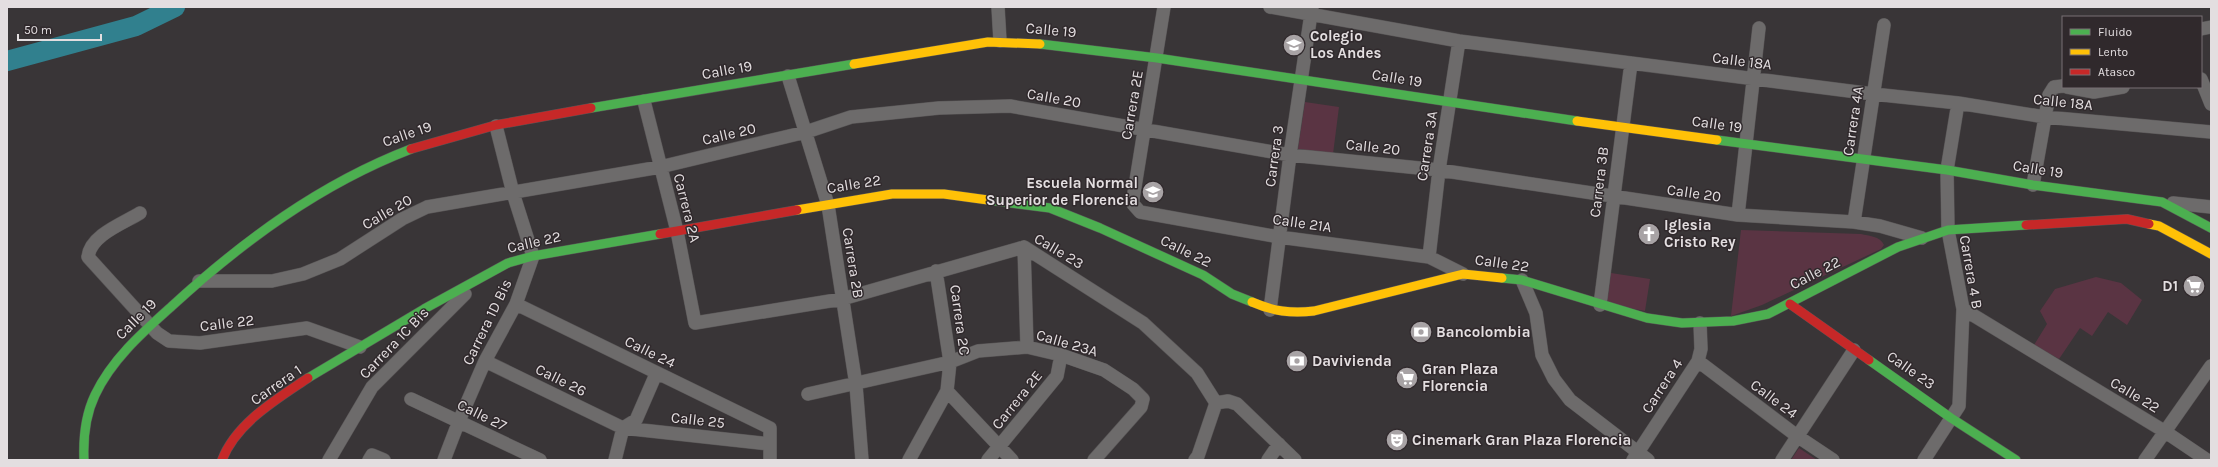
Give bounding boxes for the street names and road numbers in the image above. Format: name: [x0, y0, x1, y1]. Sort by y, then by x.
street label: Calle 19: [1025, 19, 1077, 41]
street label: Calle 18A: [1711, 48, 1773, 74]
street label: Calle 19: [700, 57, 754, 83]
street label: Calle 19: [1371, 65, 1423, 91]
street label: Carrera 2E: [1117, 69, 1147, 141]
street label: Calle 20: [1025, 84, 1083, 112]
street label: Carrera 4A: [1839, 85, 1867, 157]
street label: Calle 18A: [2032, 90, 2094, 114]
street label: Carrera 3A: [1413, 109, 1441, 182]
street label: Calle 19: [1691, 112, 1743, 136]
street label: Calle 19: [380, 117, 434, 151]
street label: Calle 20: [700, 119, 758, 149]
street label: Carrera 3: [1261, 124, 1287, 188]
street label: Calle 20: [1345, 135, 1401, 159]
street label: Carrera 3B: [1586, 145, 1612, 219]
street label: Calle 19: [2012, 156, 2064, 182]
street label: Calle 22: [826, 171, 882, 197]
street label: Carrera 2A: [670, 172, 704, 245]
street label: Calle 20: [1666, 180, 1722, 206]
street label: Calle 20: [359, 190, 415, 233]
street label: Calle 21A: [1271, 210, 1333, 236]
street label: Carrera 2B: [839, 226, 867, 300]
street label: Calle 22: [505, 227, 563, 257]
street label: Calle 23: [1031, 229, 1087, 273]
street label: Calle 22: [1158, 231, 1214, 271]
street label: Carrera 4 B: [1956, 234, 1986, 310]
street label: Calle 22: [1474, 250, 1530, 276]
street label: Calle 22: [1787, 253, 1843, 293]
street label: Carrera 1D Bis: [458, 276, 516, 368]
street label: Carrera 2C: [946, 284, 974, 356]
street label: Calle 19: [112, 295, 160, 343]
street label: Carrera 1C Bis: [355, 303, 433, 383]
street label: Calle 22: [199, 311, 255, 335]
street label: Calle 23A: [1034, 326, 1100, 360]
street label: Calle 24: [622, 332, 679, 372]
street label: Calle 23: [1883, 347, 1939, 393]
street label: Carrera 4: [1638, 355, 1687, 417]
street label: Calle 26: [533, 360, 589, 400]
street label: Carrera 1: [247, 361, 305, 409]
street label: Carrera 2E: [988, 367, 1046, 433]
street label: Calle 22: [2107, 373, 2163, 417]
street label: Calle 24: [1747, 376, 1802, 423]
street label: Calle 27: [454, 395, 510, 435]
street label: Calle 25: [670, 408, 726, 432]

